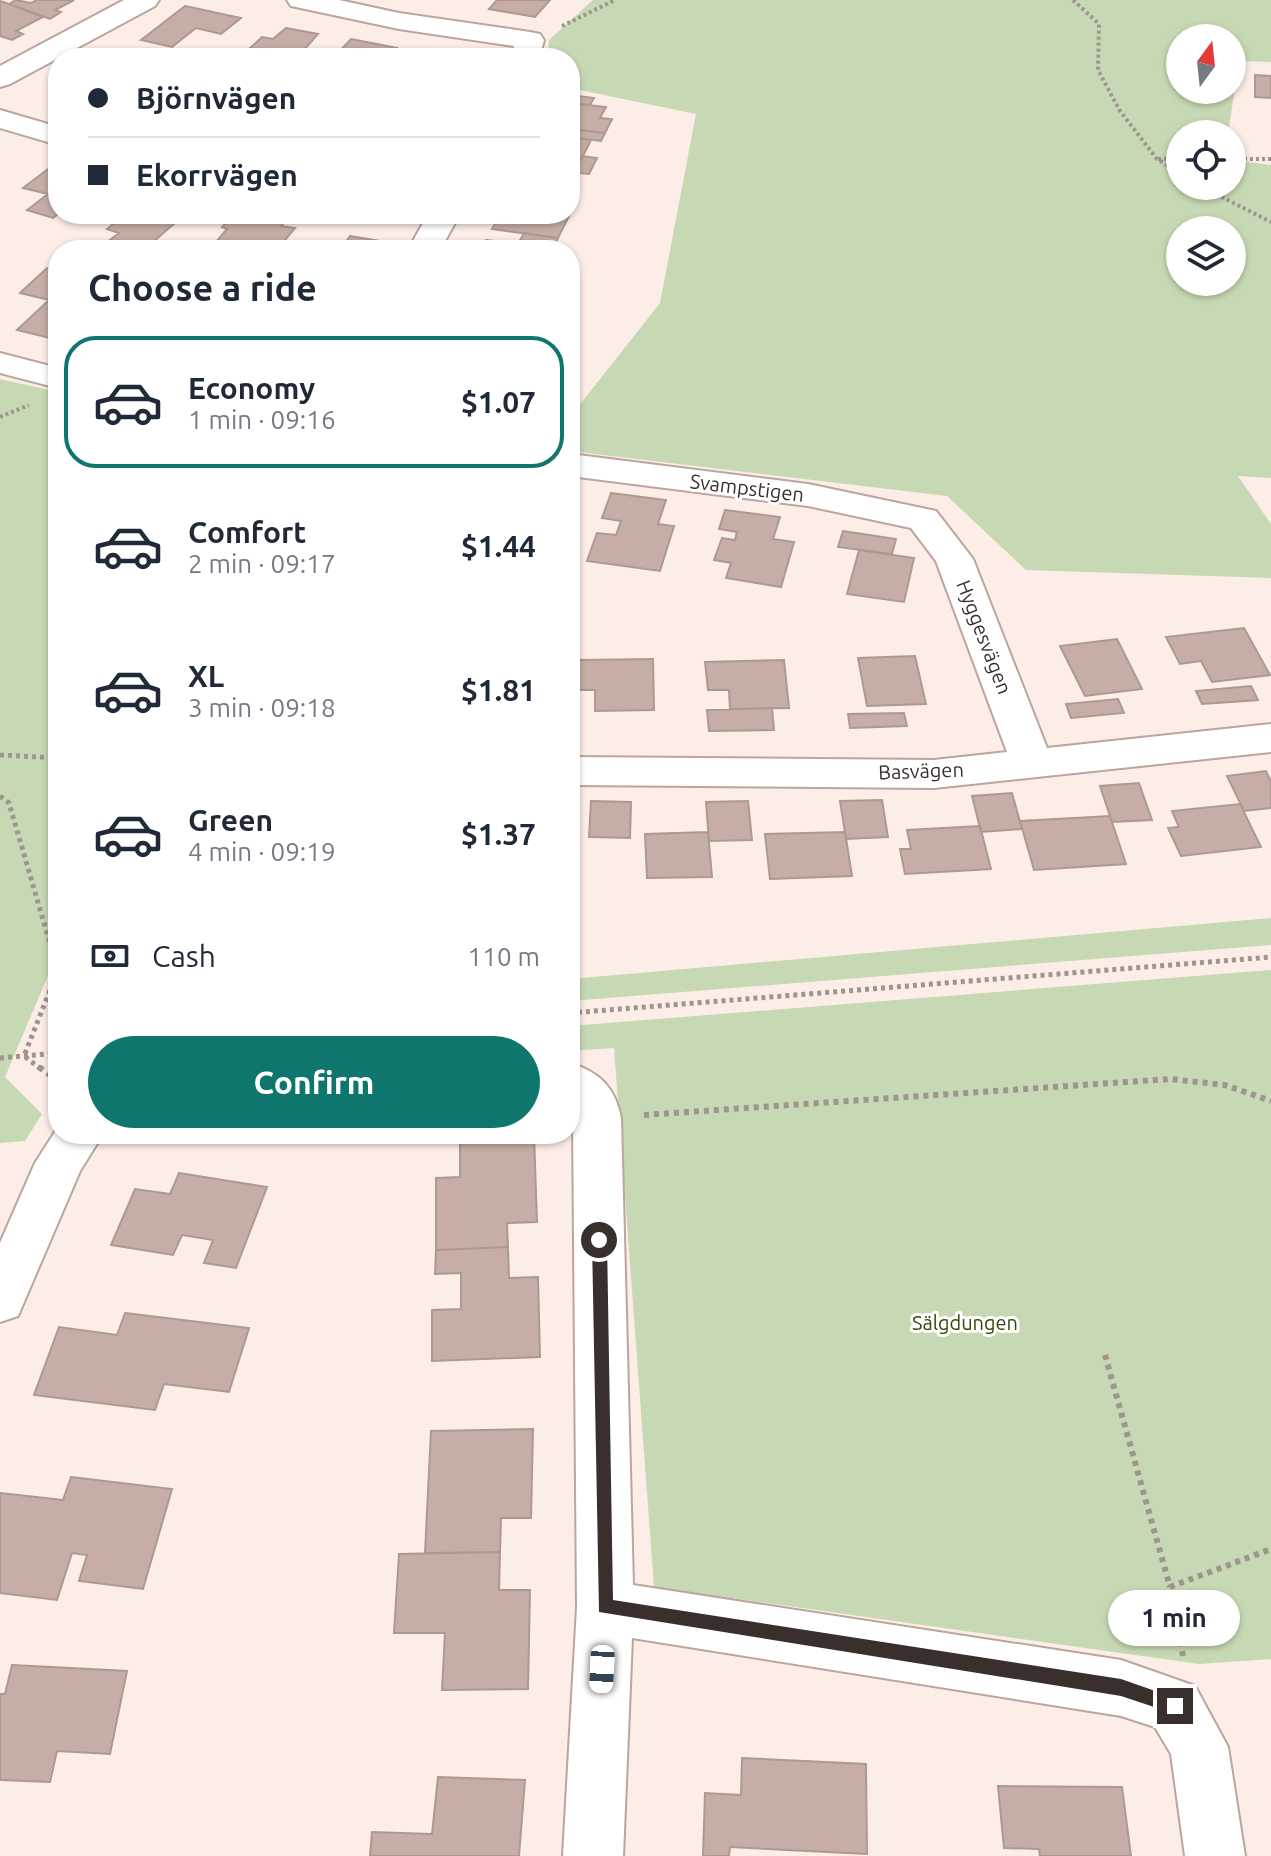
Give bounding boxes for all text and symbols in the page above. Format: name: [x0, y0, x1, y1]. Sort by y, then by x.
north arrow: [1166, 24, 1246, 104]
map controls: [1166, 24, 1246, 296]
text: Björnvägen: [136, 81, 296, 115]
button: locate: [1166, 120, 1246, 200]
text: Ekorrvägen: [136, 158, 298, 192]
button: layers: [1166, 216, 1246, 296]
text: Choose a ride: [88, 267, 317, 308]
icon: car: [92, 366, 164, 438]
text: Economy: [188, 371, 315, 405]
text: $1.07: [461, 385, 536, 419]
text: 1 min · 09:16: [188, 405, 336, 434]
street label: Svampstigen: [689, 469, 805, 506]
icon: car: [92, 510, 164, 582]
text: Comfort: [188, 515, 306, 549]
text: $1.44: [461, 529, 536, 563]
text: 2 min · 09:17: [188, 549, 336, 578]
street label: Hyggesvägen: [952, 577, 1017, 697]
icon: car: [92, 654, 164, 726]
text: XL: [188, 659, 224, 693]
text: $1.81: [461, 673, 536, 707]
text: 3 min · 09:18: [188, 693, 336, 722]
street label: Basvägen: [878, 758, 964, 783]
icon: car: [92, 798, 164, 870]
text: Green: [188, 803, 273, 837]
text: $1.37: [461, 817, 536, 851]
text: 4 min · 09:19: [188, 837, 336, 866]
icon: cash: [88, 934, 132, 978]
text: Cash: [152, 939, 216, 973]
text: 110 m: [468, 942, 540, 971]
button: Confirm: [88, 1036, 540, 1128]
route start: [581, 1222, 617, 1258]
park label: Sälgdungen: [912, 1311, 1018, 1334]
callout: 1 min: [1109, 1590, 1241, 1646]
text: 1 min: [1141, 1603, 1207, 1632]
car: [589, 1644, 615, 1694]
route end: [1157, 1688, 1193, 1724]

